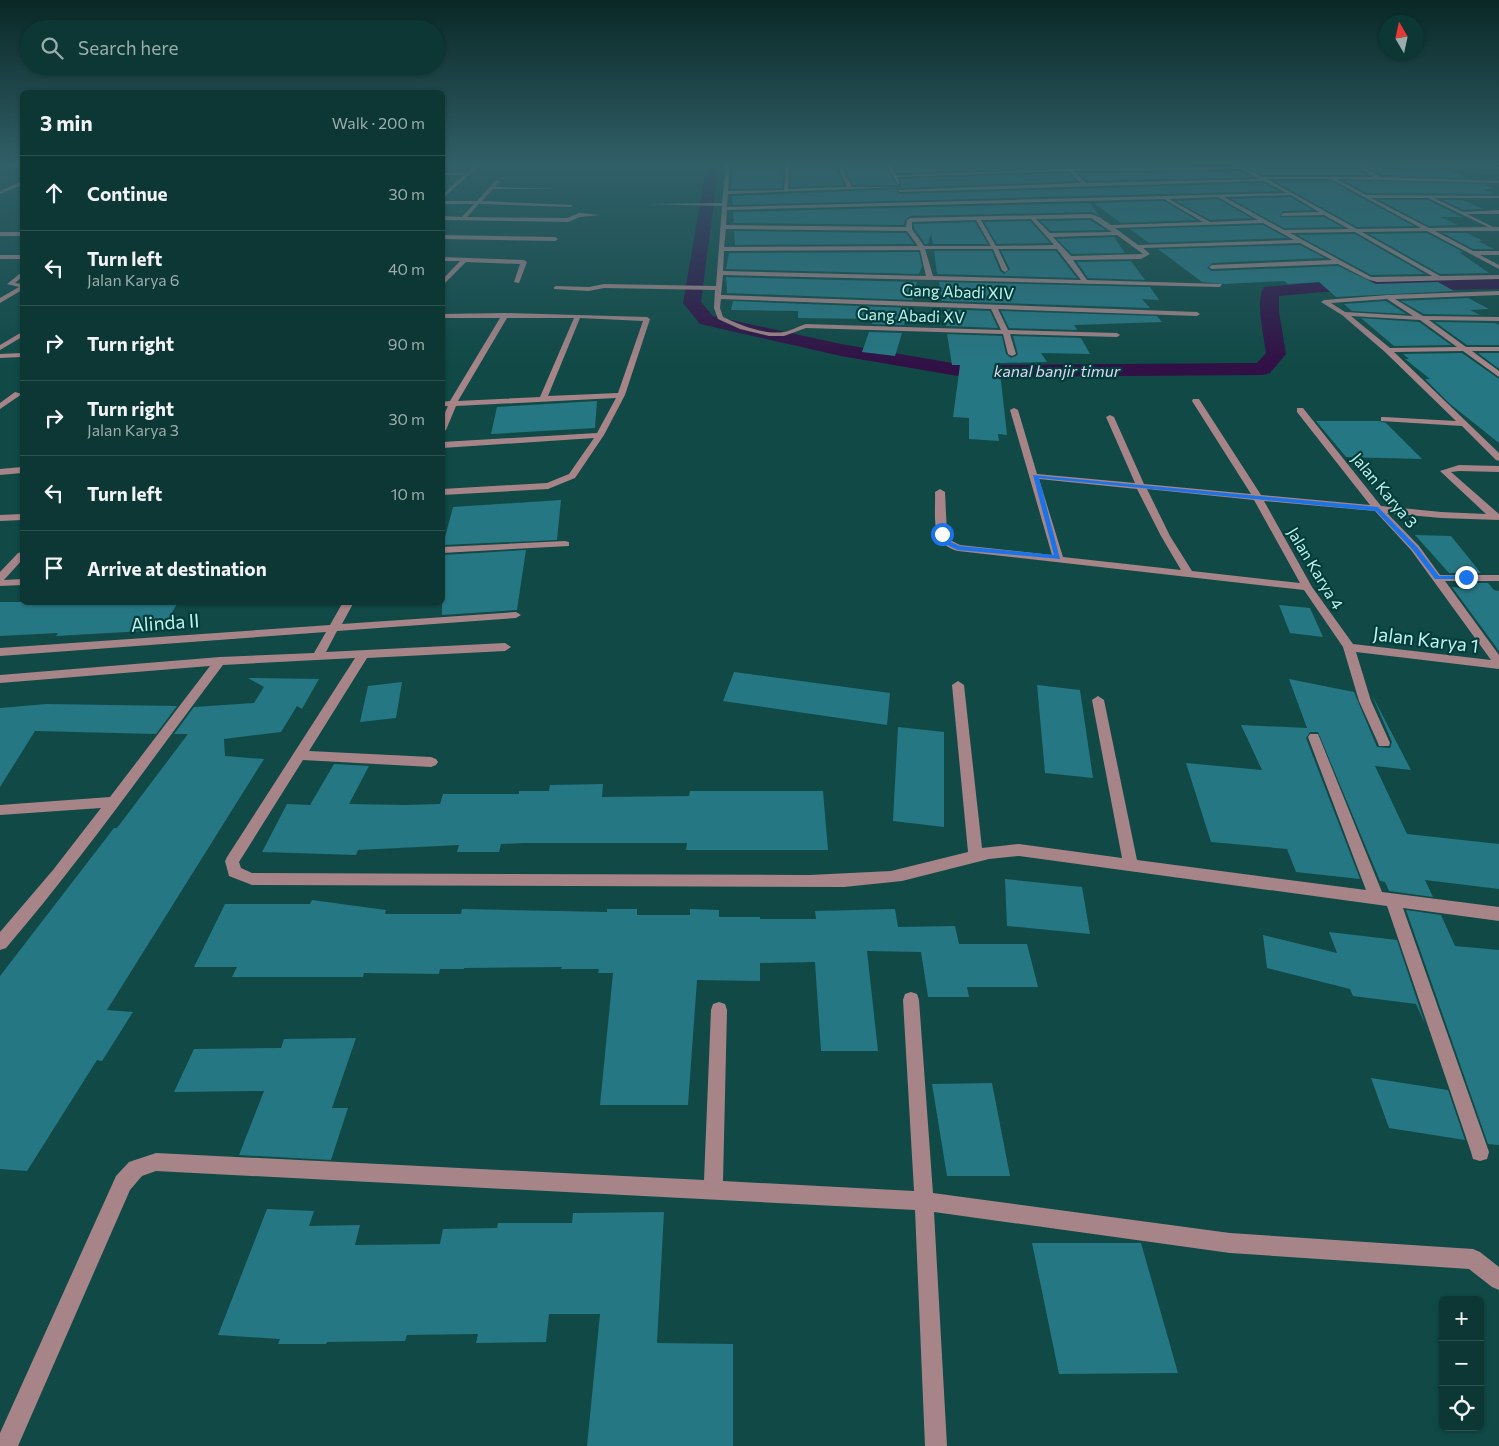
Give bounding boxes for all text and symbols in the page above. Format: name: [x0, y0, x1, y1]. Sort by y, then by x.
north arrow: [1379, 15, 1424, 60]
search box: [20, 20, 445, 75]
icon: search: [38, 34, 66, 62]
text: Search here: [78, 36, 178, 59]
text: 3 min: [40, 110, 93, 135]
text: Walk · 200 m: [332, 113, 425, 132]
icon: ahead: [40, 179, 68, 207]
text: Continue: [87, 182, 167, 205]
text: 30 m: [388, 184, 425, 203]
text: Turn left: [87, 247, 162, 270]
icon: left: [40, 254, 68, 282]
text: 40 m: [388, 259, 425, 278]
text: Jalan Karya 6: [87, 270, 179, 289]
street label: Gang Abadi XIV: [901, 280, 1015, 302]
street label: Gang Abadi XV: [857, 304, 965, 326]
icon: right: [40, 329, 68, 357]
text: Turn right: [87, 332, 174, 355]
text: 90 m: [388, 334, 425, 353]
water label: kanal banjir timur: [994, 361, 1121, 380]
text: Turn right: [87, 397, 174, 420]
icon: right: [40, 404, 68, 432]
text: 30 m: [388, 409, 425, 428]
text: Jalan Karya 3: [87, 420, 179, 439]
street label: Jalan Karya 3: [1348, 449, 1422, 531]
icon: left: [40, 479, 68, 507]
text: Turn left: [87, 482, 162, 505]
text: 10 m: [391, 484, 425, 503]
route start: [931, 523, 954, 546]
street label: Jalan Karya 4: [1284, 524, 1348, 613]
icon: arrive: [40, 554, 68, 582]
text: Arrive at destination: [87, 557, 267, 580]
route end: [1455, 566, 1478, 589]
street label: Alinda II: [130, 608, 200, 636]
street label: Jalan Karya 1: [1372, 621, 1480, 657]
map controls: [1439, 1296, 1484, 1431]
button: +: [1439, 1296, 1484, 1341]
button: −: [1439, 1341, 1484, 1386]
button: locate: [1439, 1386, 1484, 1431]

